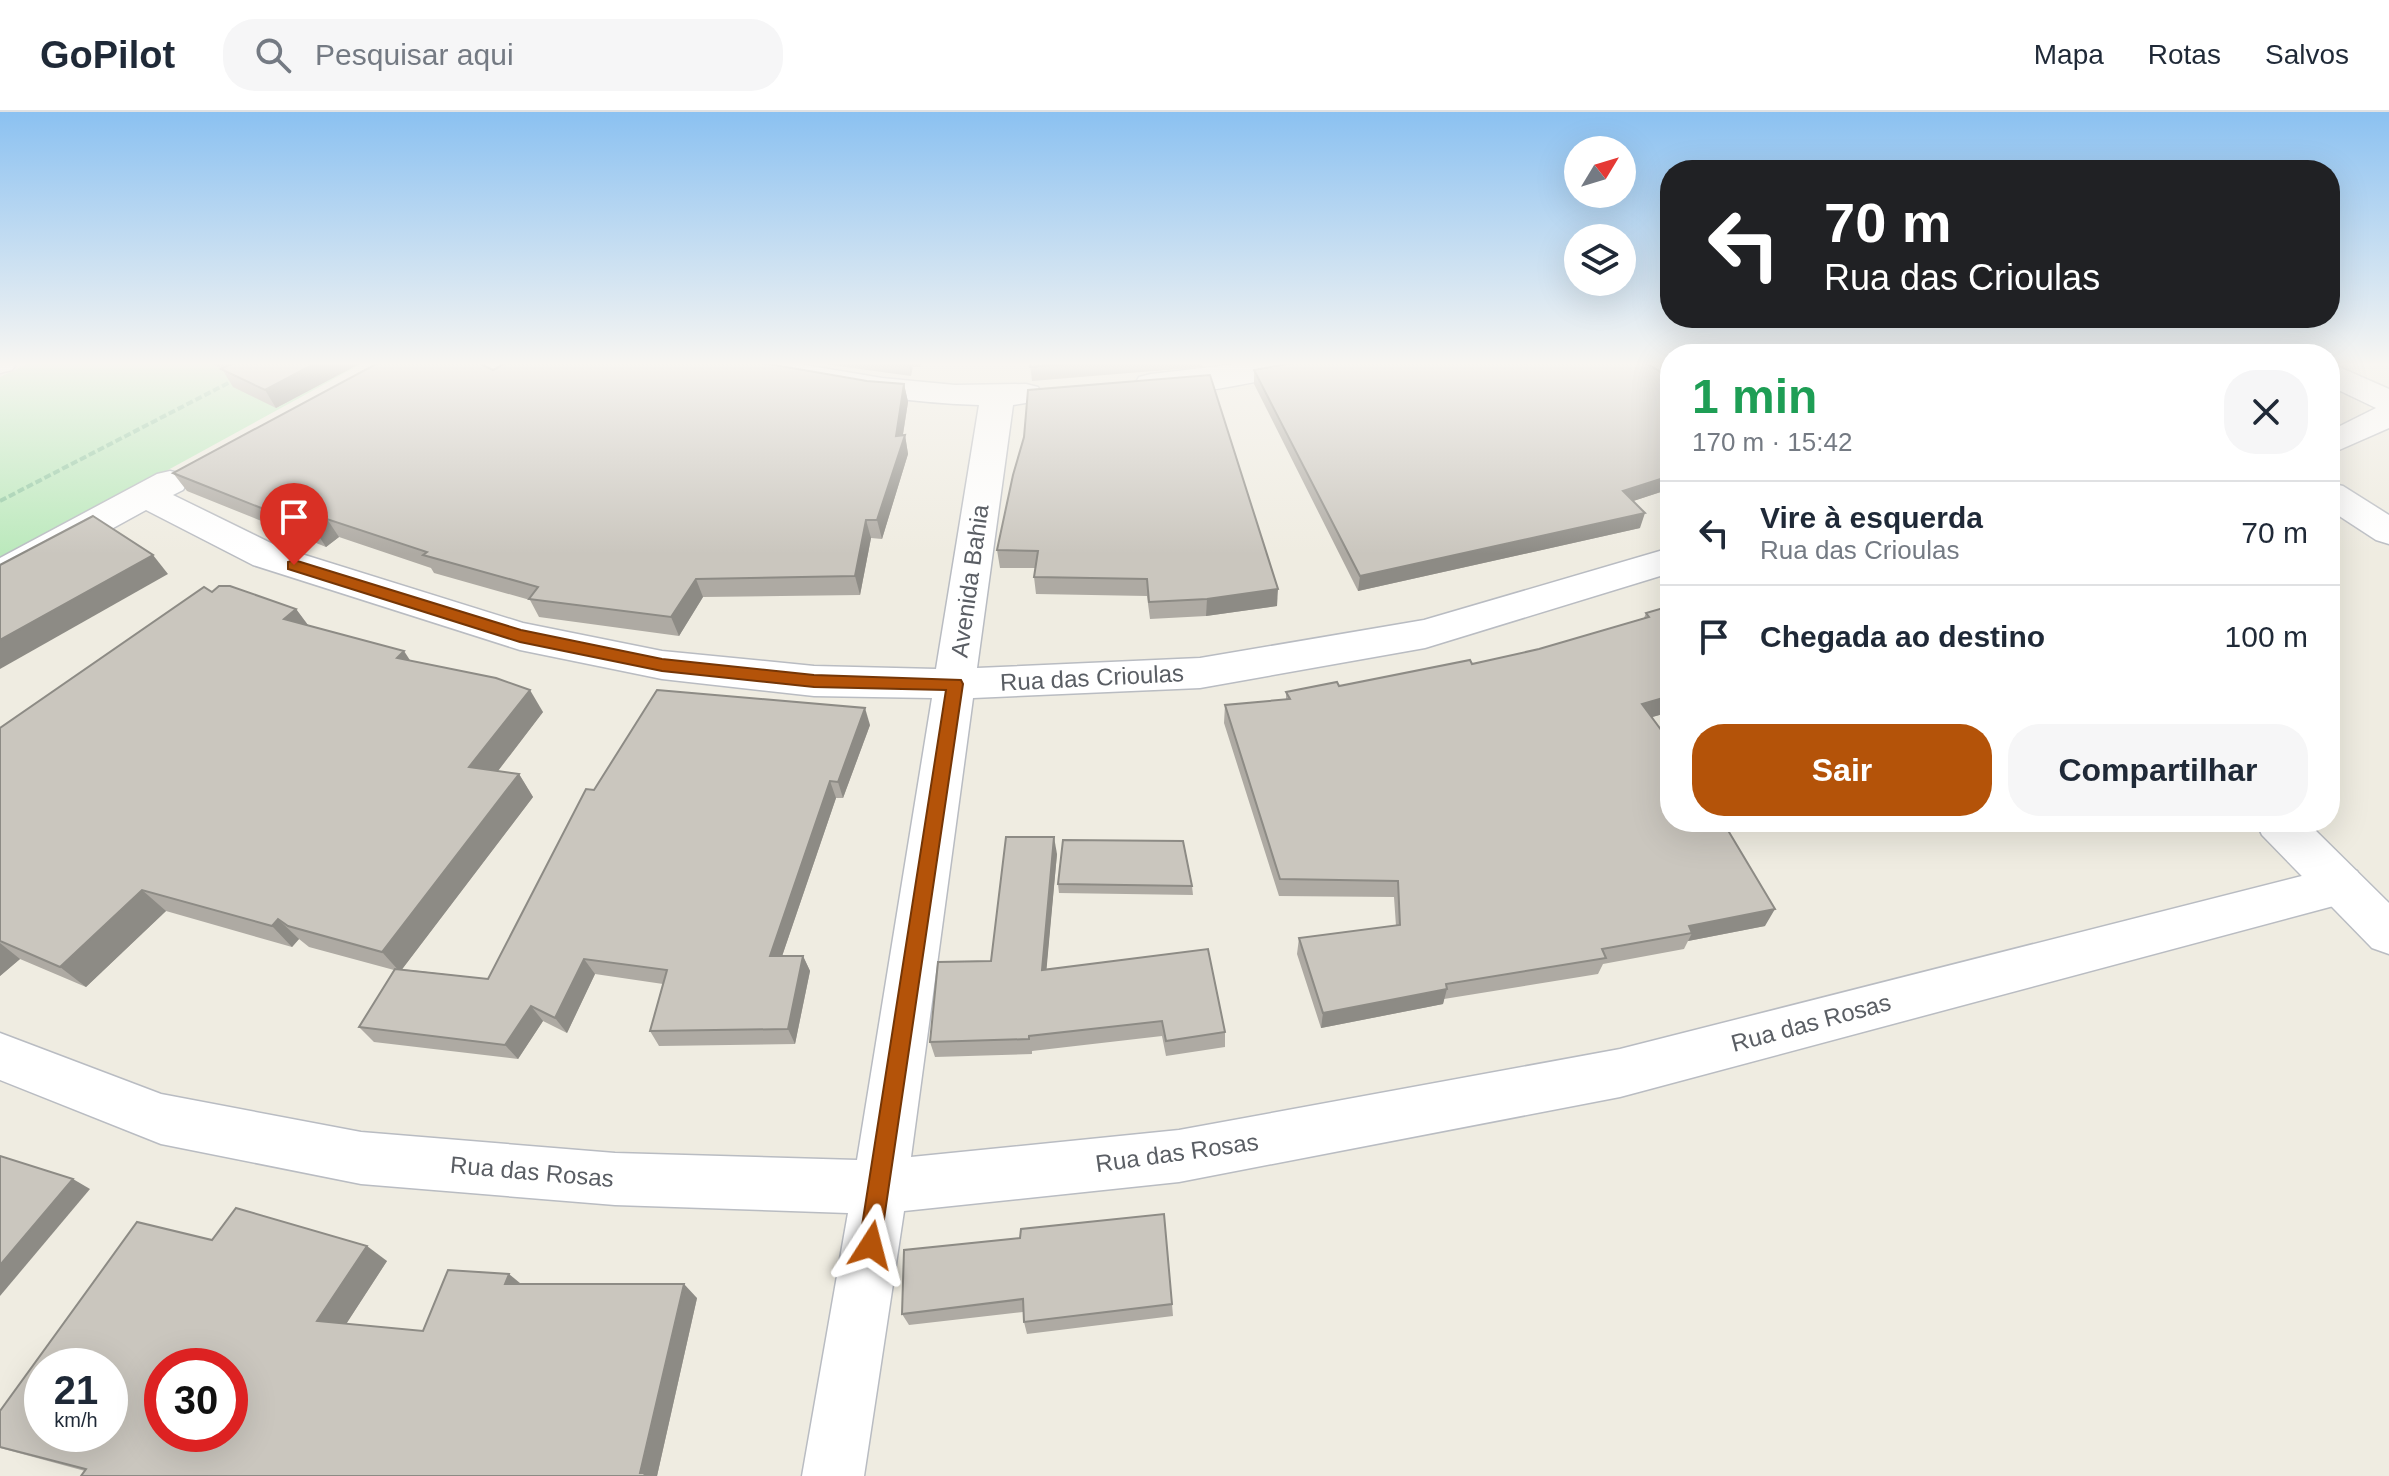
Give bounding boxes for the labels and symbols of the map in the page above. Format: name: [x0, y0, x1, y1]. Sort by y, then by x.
north arrow: [1564, 136, 1636, 208]
pin: [260, 483, 328, 565]
street label: Avenida Bahia: [945, 502, 994, 659]
street label: Rua das Crioulas: [999, 659, 1185, 696]
street label: Rua das Rosas: [1728, 988, 1894, 1057]
street label: Rua das Rosas: [1094, 1128, 1260, 1177]
street label: Rua das Rosas: [449, 1151, 615, 1192]
position arrow: [829, 1203, 913, 1287]
speed limit sign: 30: [144, 1348, 248, 1452]

